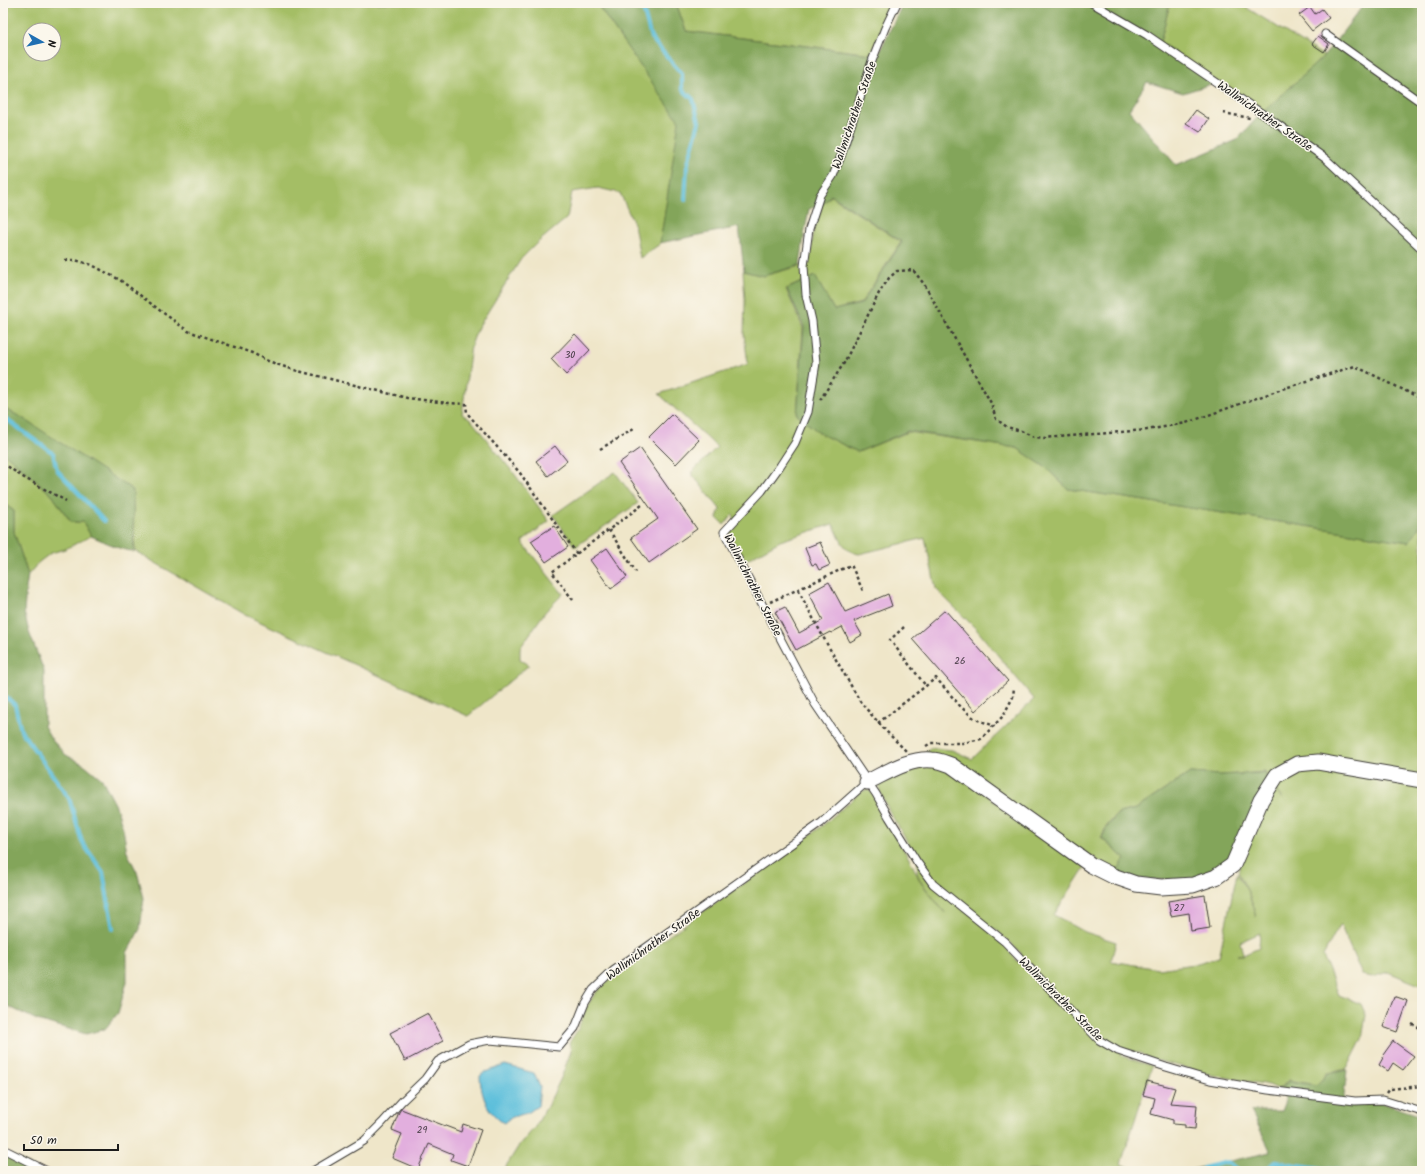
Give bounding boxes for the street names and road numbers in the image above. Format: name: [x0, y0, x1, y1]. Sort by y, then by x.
street label: Wallmichrather Straße: [827, 58, 882, 172]
street label: Wallmichrather Straße: [1213, 76, 1317, 157]
street label: Wallmichrather Straße: [718, 531, 787, 640]
street label: Wallmichrather Straße: [602, 903, 705, 985]
street label: Wallmichrather Straße: [1014, 953, 1108, 1046]

